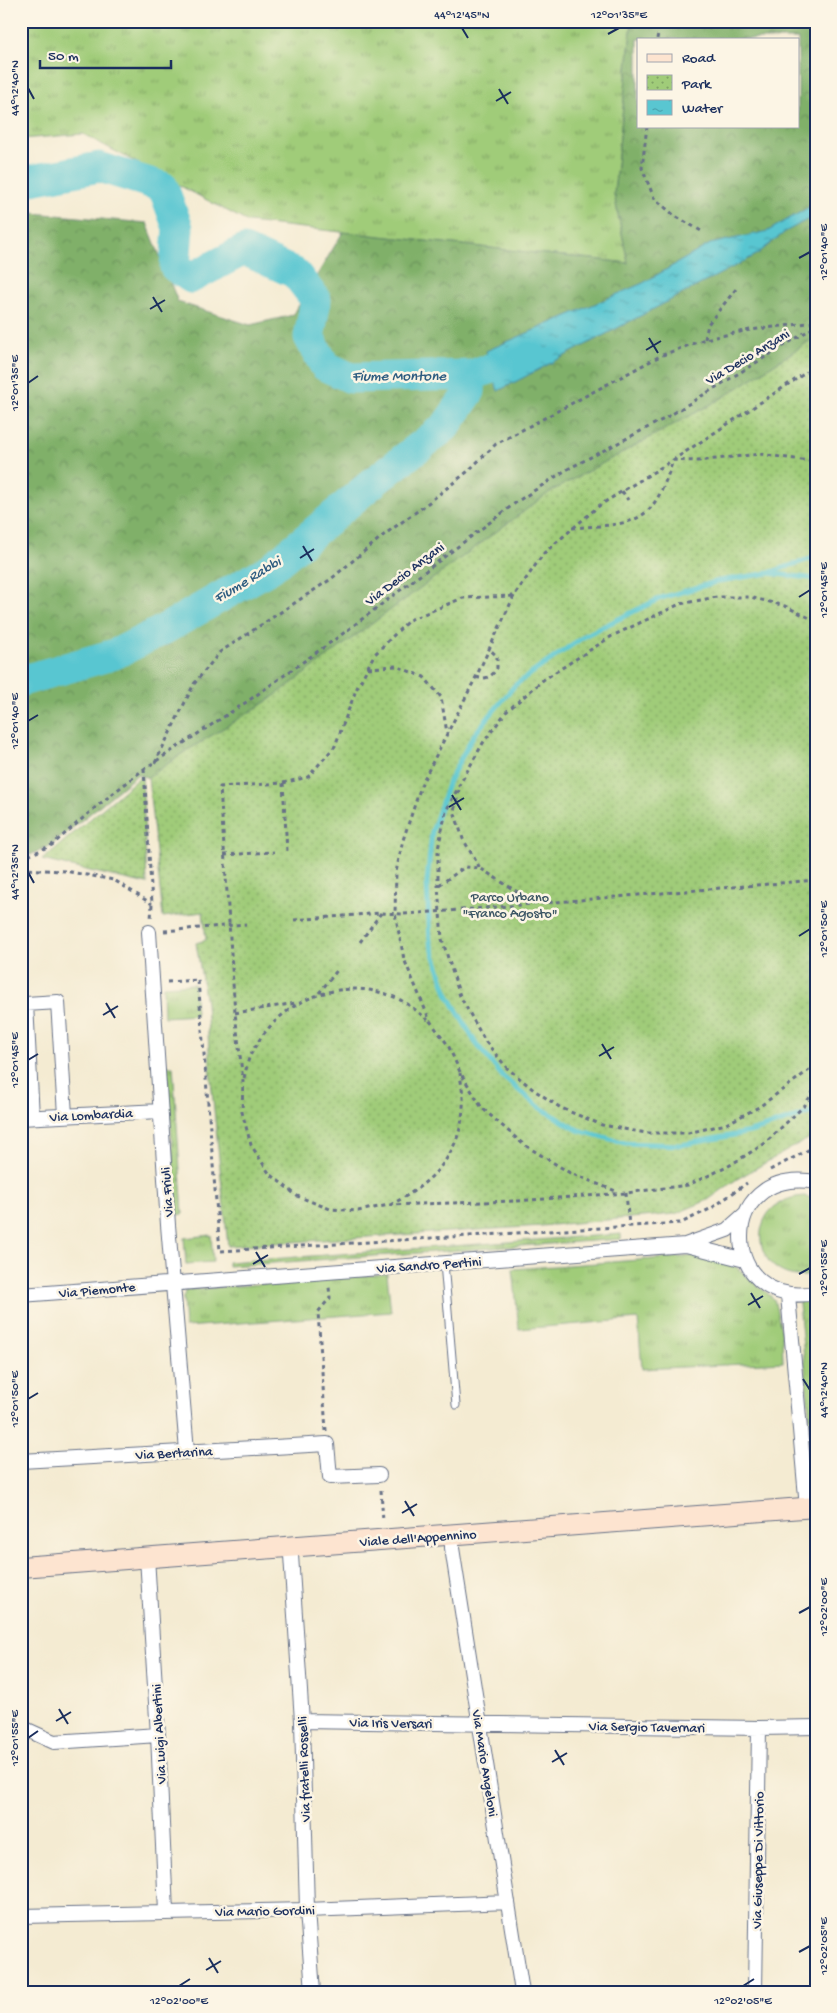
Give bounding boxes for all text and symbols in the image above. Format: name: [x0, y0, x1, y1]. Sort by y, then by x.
text: 44°12'45"N: [434, 9, 490, 23]
text: 12°01'35"E: [590, 9, 647, 23]
scale bar: [40, 38, 171, 70]
legend: [637, 38, 800, 128]
text: 50 m: [48, 48, 79, 66]
text: Road: [682, 50, 716, 68]
text: 44°12'40"N: [9, 60, 23, 116]
text: Park: [681, 76, 712, 94]
text: Water: [682, 100, 724, 118]
text: 12°01'40"E: [818, 224, 832, 281]
street label: Via Decio Anzani: [702, 326, 793, 390]
text: 12°01'35"E: [9, 355, 23, 412]
water label: Fiume Montone: [352, 368, 447, 386]
street label: Via Decio Anzani: [362, 540, 449, 611]
water label: Fiume Rabbi: [211, 553, 286, 608]
text: 12°01'45"E: [818, 562, 832, 619]
text: 12°01'40"E: [9, 693, 23, 750]
text: 44°12'35"N: [9, 844, 23, 900]
park label: Parco Urbano "Franco Agosto": [462, 890, 558, 923]
text: 12°01'50"E: [818, 900, 832, 958]
text: 12°01'45"E: [9, 1032, 23, 1089]
street label: Via Lombardia: [48, 1106, 134, 1127]
street label: Via Friuli: [158, 1166, 179, 1218]
text: 12°01'55"E: [818, 1240, 832, 1297]
street label: Via Sandro Pertini: [375, 1254, 482, 1279]
street label: Via Piemonte: [57, 1280, 137, 1303]
text: 44°12'40"N: [818, 1362, 832, 1418]
text: 12°01'50"E: [9, 1370, 23, 1428]
street label: Via Bertarina: [134, 1444, 214, 1465]
street label: Viale dell'Appennino: [358, 1527, 477, 1552]
text: 12°02'00"E: [818, 1578, 832, 1637]
street label: Via Luigi Albertini: [149, 1683, 172, 1785]
street label: Via Mario Angeloni: [467, 1708, 500, 1818]
text: 12°01'55"E: [9, 1710, 23, 1767]
street label: Via Iris Versari: [349, 1715, 432, 1734]
street label: Via fratelli Rosselli: [295, 1716, 316, 1823]
street label: Via Sergio Tavernari: [588, 1719, 705, 1738]
street label: Via Giuseppe Di Vittorio: [750, 1791, 769, 1930]
street label: Via Mario Gordini: [214, 1903, 315, 1922]
text: 12°02'05"E: [818, 1917, 832, 1976]
text: 12°02'00"E: [149, 1995, 209, 2009]
text: 12°02'05"E: [713, 1995, 772, 2009]

